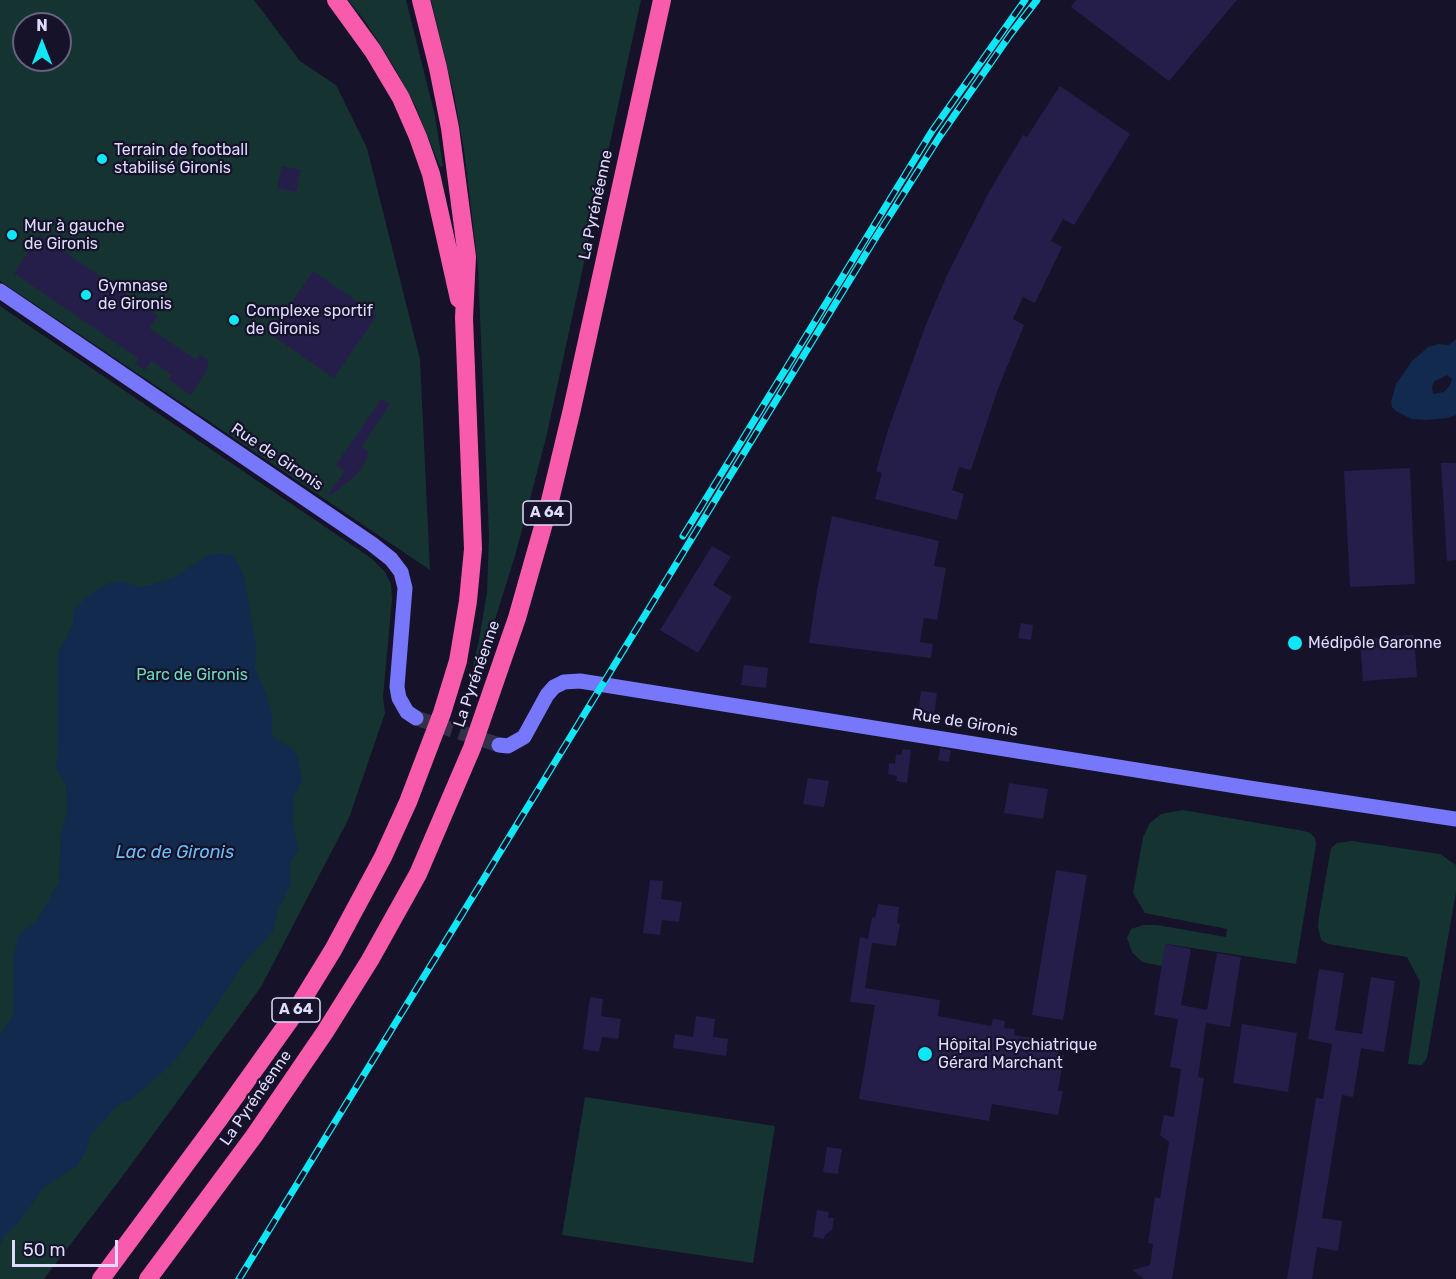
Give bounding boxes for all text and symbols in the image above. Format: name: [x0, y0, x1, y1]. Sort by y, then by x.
north arrow: [12, 12, 72, 72]
text: N: [36, 16, 48, 35]
place label: Terrain de football stabilisé Gironis: [114, 140, 248, 178]
street label: La Pyrénéenne: [575, 148, 617, 262]
marker: Terrain de football stabilisé Gironis: [95, 152, 109, 166]
place label: Mur à gauche de Gironis: [24, 216, 125, 254]
marker: Mur à gauche de Gironis: [5, 228, 19, 242]
place label: Gymnase de Gironis: [98, 276, 172, 314]
marker: Gymnase de Gironis: [79, 288, 93, 302]
place label: Complexe sportif de Gironis: [246, 301, 373, 339]
marker: Complexe sportif de Gironis: [227, 313, 241, 327]
street label: Rue de Gironis: [227, 419, 327, 495]
road number: A 64: [523, 501, 571, 525]
street label: La Pyrénéenne: [450, 618, 504, 730]
place label: Médipôle Garonne: [1308, 633, 1442, 653]
marker: Médipôle Garonne: [1286, 634, 1304, 652]
park label: Parc de Gironis: [136, 665, 248, 685]
street label: Rue de Gironis: [911, 705, 1019, 741]
water label: Lac de Gironis: [116, 842, 234, 864]
road number: A 64: [272, 998, 320, 1022]
place label: Hôpital Psychiatrique Gérard Marchant: [938, 1035, 1097, 1073]
marker: Hôpital Psychiatrique Gérard Marchant: [916, 1045, 934, 1063]
street label: La Pyrénéenne: [216, 1047, 296, 1149]
scale bar: [15, 1228, 122, 1266]
text: 50 m: [23, 1239, 66, 1261]

